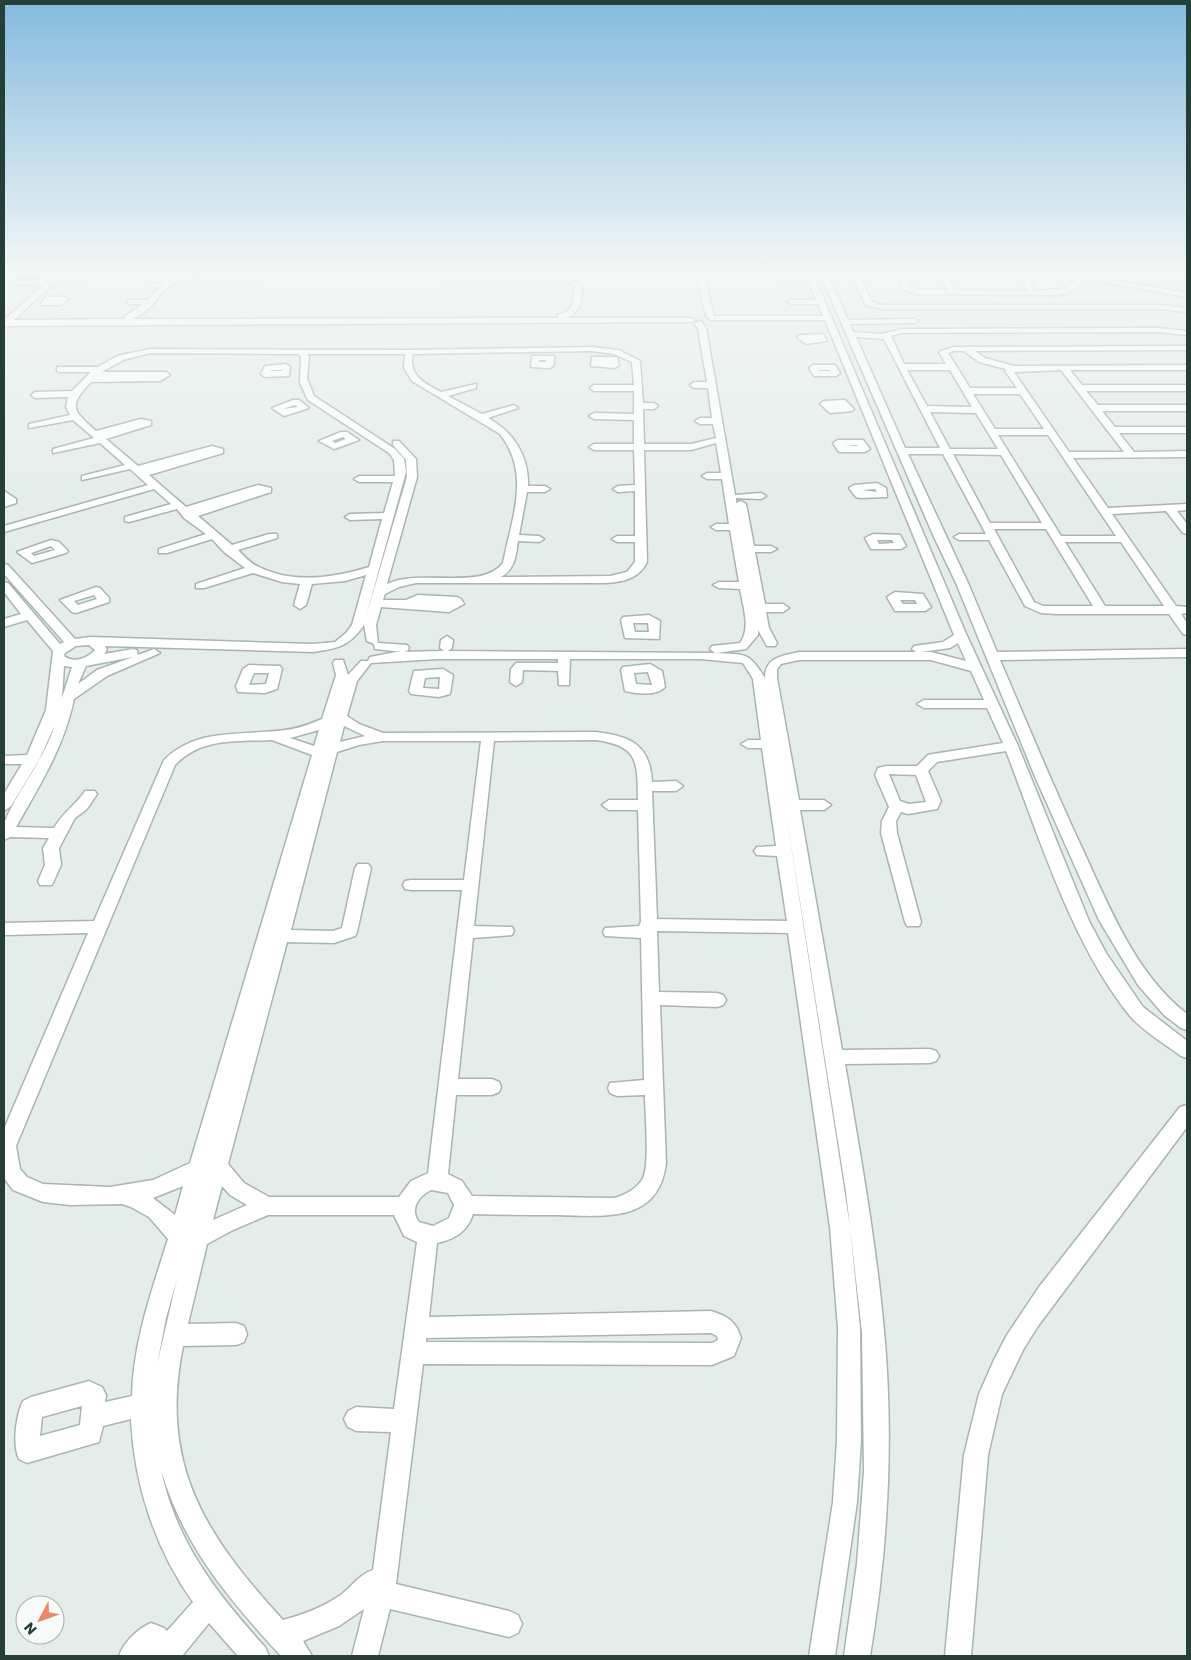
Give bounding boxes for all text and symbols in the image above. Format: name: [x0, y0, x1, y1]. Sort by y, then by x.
north arrow: [15, 1595, 65, 1645]
text: N: [19, 1618, 41, 1639]

